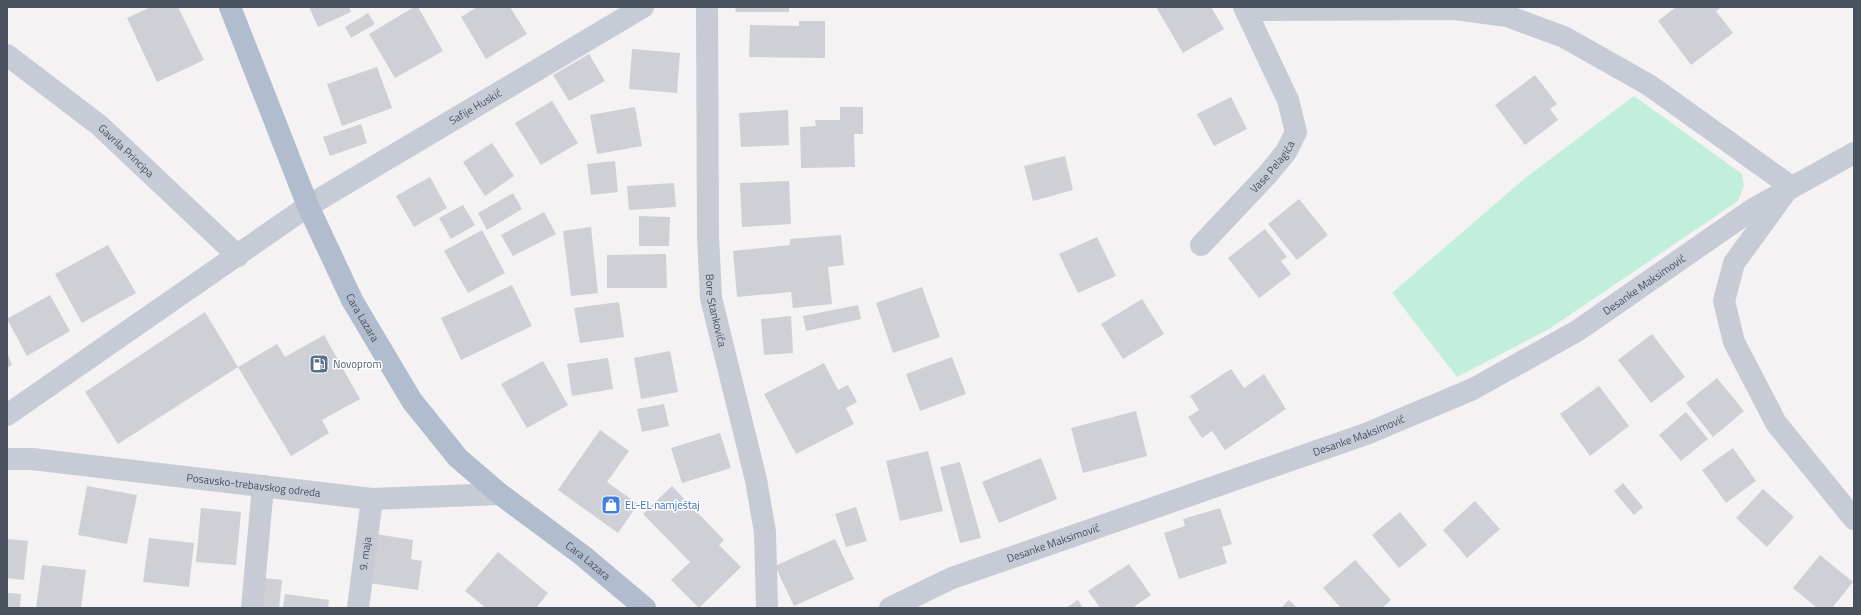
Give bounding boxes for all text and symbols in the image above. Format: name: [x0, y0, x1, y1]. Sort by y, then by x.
street label: Safije Huskić: [446, 85, 505, 129]
street label: Gavrila Principa: [95, 120, 158, 181]
street label: Vase Pelagića: [1246, 138, 1299, 196]
street label: Desanke Maksimović: [1600, 250, 1689, 319]
street label: Bore Stankovića: [702, 273, 731, 349]
street label: Cara Lazara: [342, 291, 383, 345]
fuel station icon: Novoprom: [308, 353, 330, 375]
place label: Novoprom: [333, 356, 382, 372]
street label: Desanke Maksimović: [1311, 410, 1408, 460]
street label: Posavsko-trebavskog odreda: [186, 469, 322, 501]
shop icon: EL-EL namještaj: [600, 494, 622, 516]
place label: EL-EL namještaj: [625, 497, 700, 513]
street label: Desanke Maksimović: [1005, 519, 1102, 566]
street label: 9. maja: [355, 535, 375, 571]
street label: Cara Lazara: [562, 537, 614, 584]

